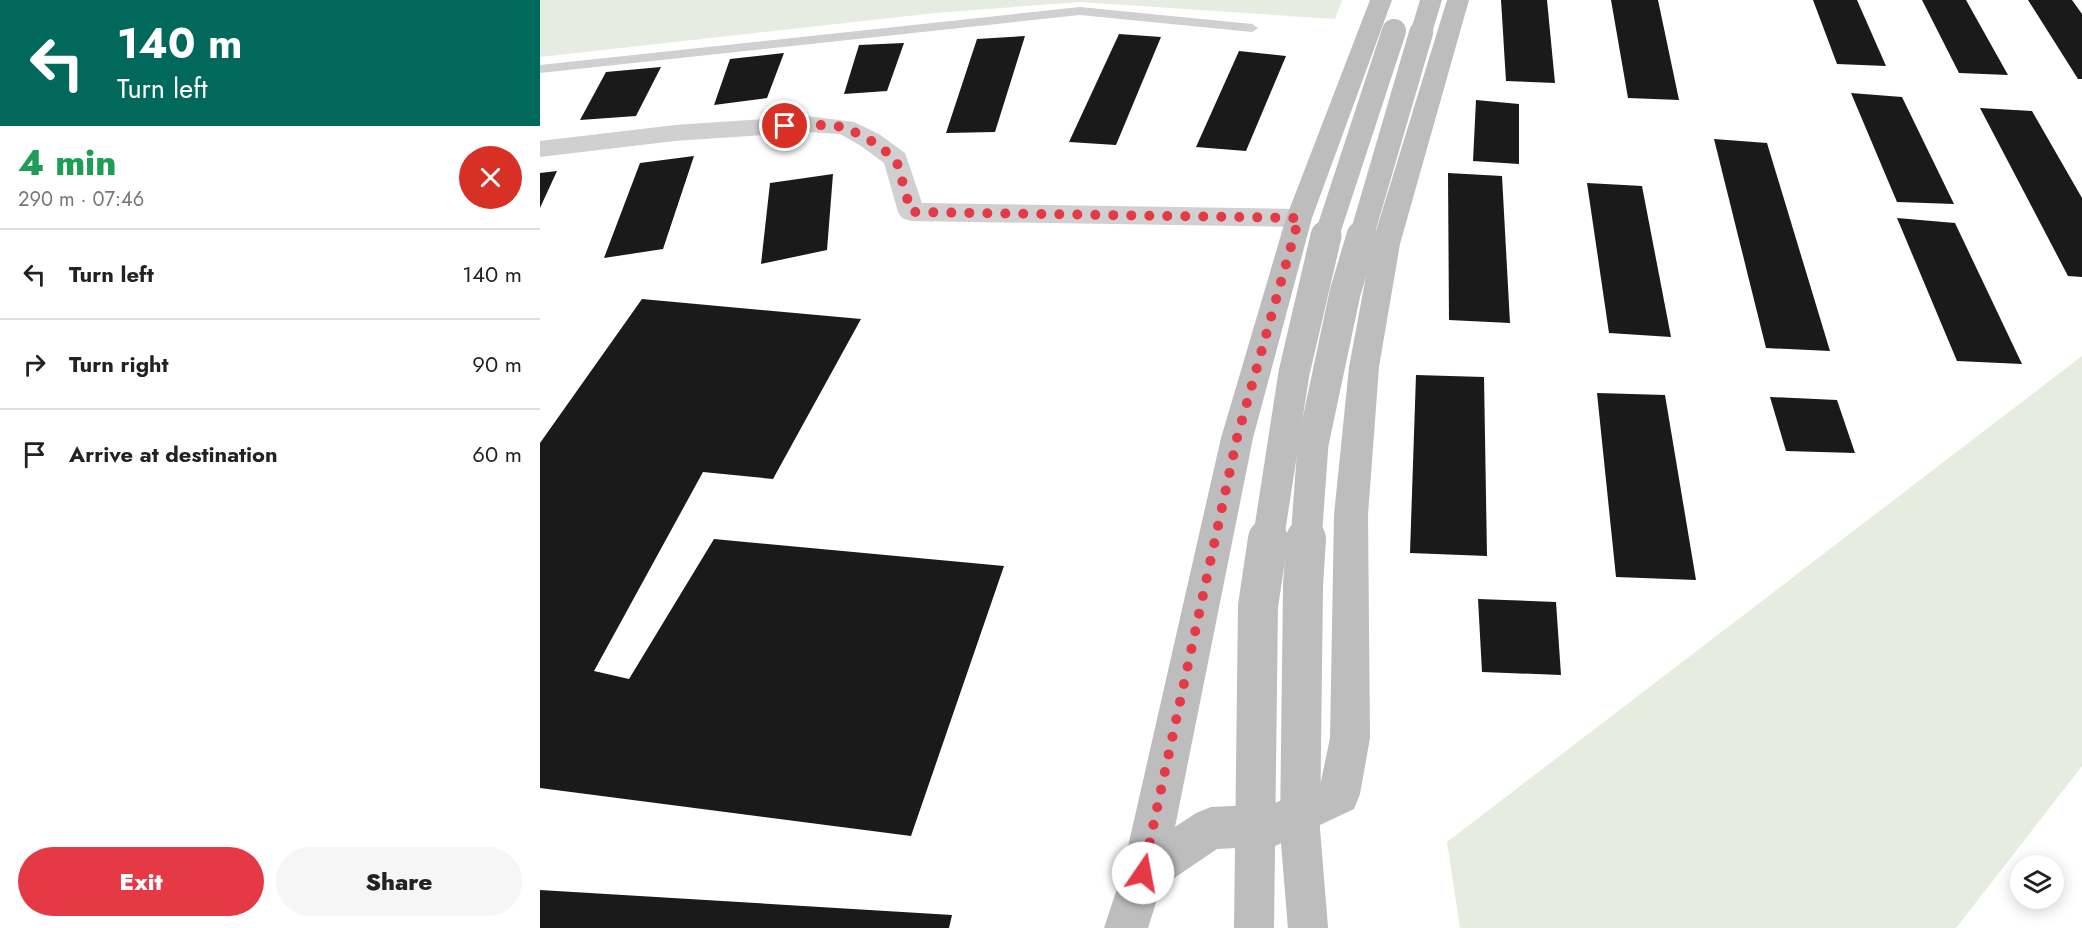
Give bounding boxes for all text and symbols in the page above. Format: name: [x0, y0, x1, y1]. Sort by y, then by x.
text: 140 m: [117, 13, 243, 74]
icon: left: [18, 24, 96, 102]
text: Turn left: [117, 69, 207, 108]
pin: [759, 100, 810, 151]
icon: arrive: [768, 109, 801, 142]
text: 4 min: [18, 136, 116, 188]
button: close: [459, 146, 522, 209]
text: 290 m · 07:46: [18, 185, 144, 214]
icon: left: [18, 258, 51, 291]
text: Turn left: [69, 258, 154, 290]
text: 140 m: [462, 258, 522, 290]
icon: right: [18, 348, 51, 381]
text: Turn right: [69, 348, 169, 380]
text: 90 m: [472, 348, 522, 380]
icon: arrive: [18, 438, 51, 471]
text: Arrive at destination: [69, 438, 278, 470]
text: 60 m: [472, 438, 522, 470]
position arrow: [1111, 841, 1175, 905]
button: Exit: [18, 847, 264, 916]
button: Share: [276, 847, 522, 916]
map controls: [2010, 855, 2064, 909]
button: layers: [2010, 855, 2064, 909]

